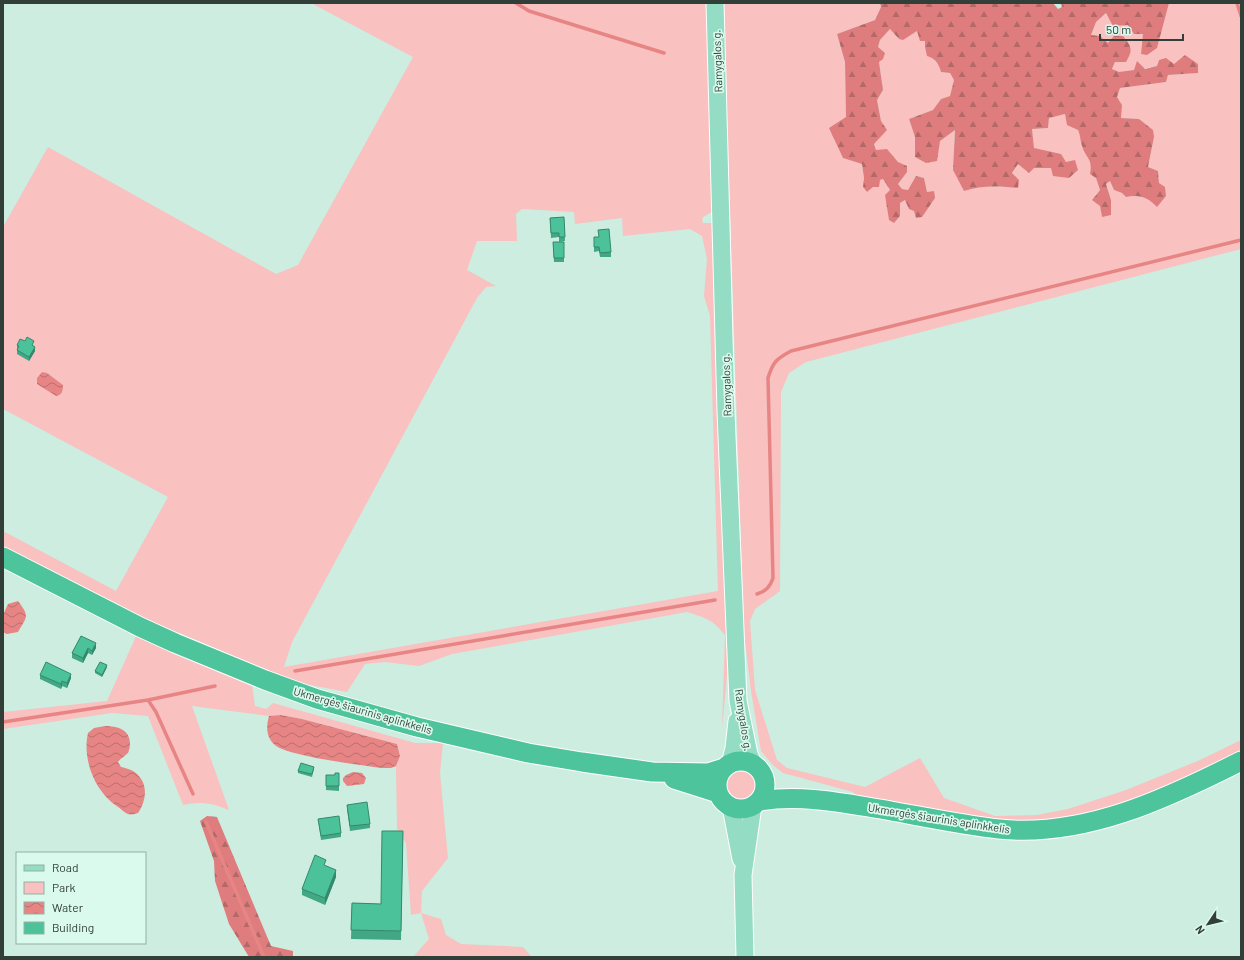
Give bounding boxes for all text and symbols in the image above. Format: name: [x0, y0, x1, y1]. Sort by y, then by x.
scale bar: [1100, 16, 1183, 42]
text: 50 m: [1106, 22, 1131, 36]
street label: Ramygalos g.: [709, 29, 725, 93]
street label: Ramygalos g.: [718, 353, 734, 417]
street label: Ukmergės šiaurinis aplinkkelis: [292, 684, 434, 736]
street label: Ramygalos g.: [733, 688, 755, 752]
street label: Ukmergės šiaurinis aplinkkelis: [867, 800, 1011, 836]
legend: [16, 852, 146, 944]
text: Road: [52, 860, 79, 874]
text: Park: [52, 880, 76, 894]
text: Water: [52, 900, 84, 914]
north arrow: [1188, 904, 1228, 944]
text: Building: [52, 920, 94, 934]
text: N: [1192, 923, 1207, 937]

